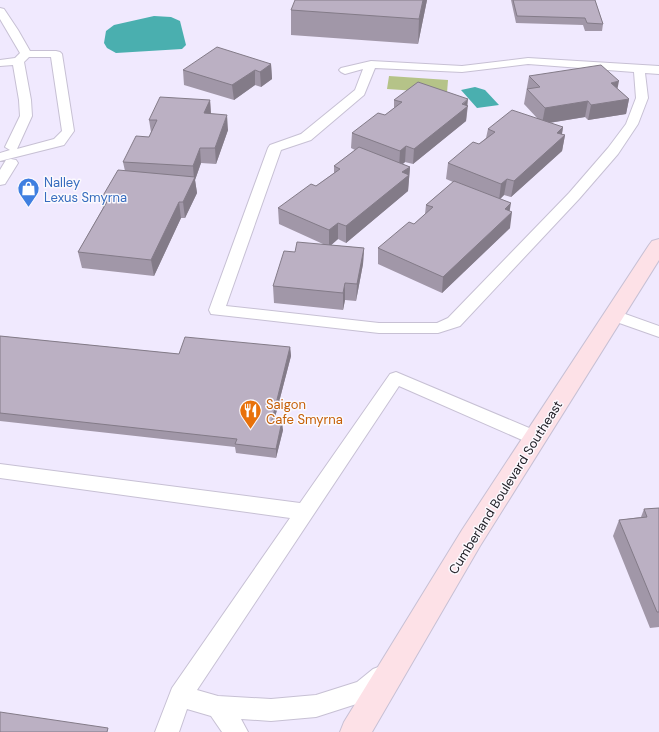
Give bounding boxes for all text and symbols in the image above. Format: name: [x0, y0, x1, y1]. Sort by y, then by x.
place label: Nalley Lexus Smyrna: [44, 174, 127, 206]
shop icon: Nalley Lexus Smyrna: [16, 176, 42, 209]
place label: Saigon Cafe Smyrna: [266, 396, 343, 428]
street label: Cumberland Boulevard Southeast: [445, 397, 566, 577]
restaurant icon: Saigon Cafe Smyrna: [237, 398, 263, 431]

